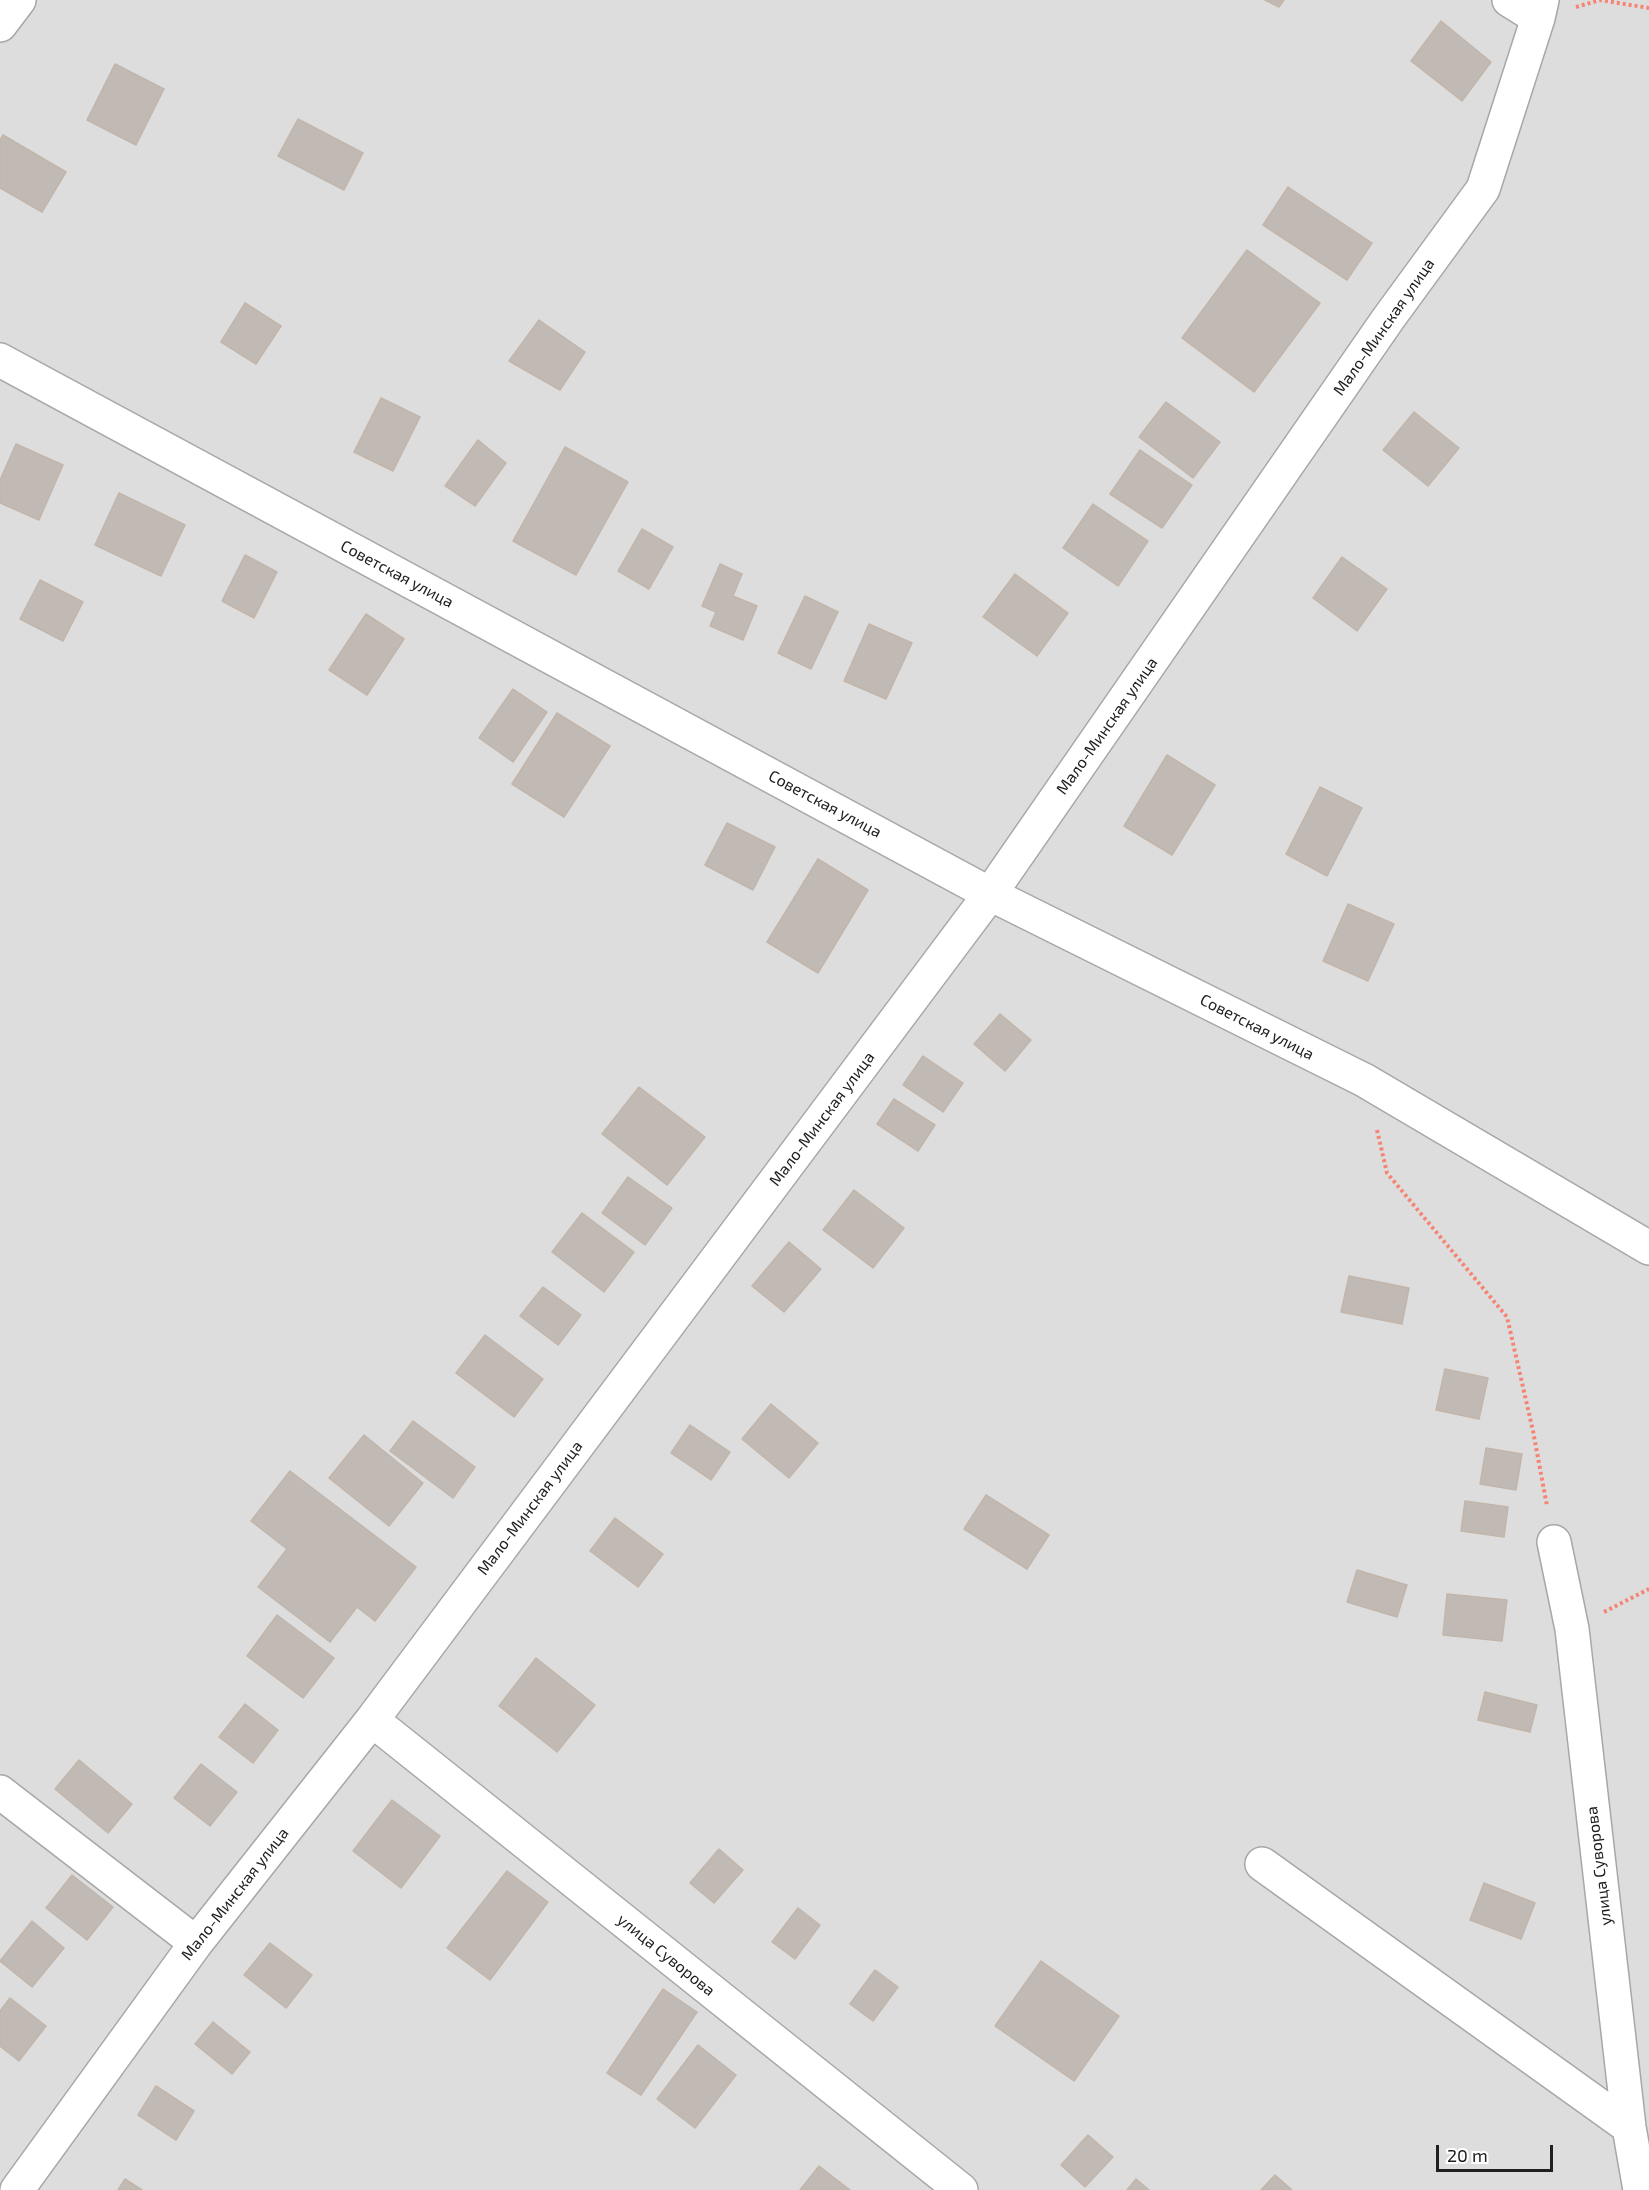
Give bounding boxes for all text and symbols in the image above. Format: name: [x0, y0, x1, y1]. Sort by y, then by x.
street label: Мало-Минская улица: [1329, 255, 1439, 399]
street label: Советская улица: [337, 536, 457, 612]
street label: Мало-Минская улица: [1052, 654, 1162, 798]
street label: Советская улица: [765, 766, 885, 842]
street label: Советская улица: [1197, 990, 1317, 1064]
street label: Мало-Минская улица: [765, 1048, 879, 1190]
street label: Мало-Минская улица: [473, 1437, 587, 1579]
street label: улица Суворова: [1582, 1805, 1616, 1927]
street label: Мало-Минская улица: [177, 1824, 293, 1964]
street label: улица Суворова: [613, 1910, 719, 2000]
scale bar: [1439, 2133, 1556, 2171]
text: 20 m: [1447, 2144, 1488, 2166]

